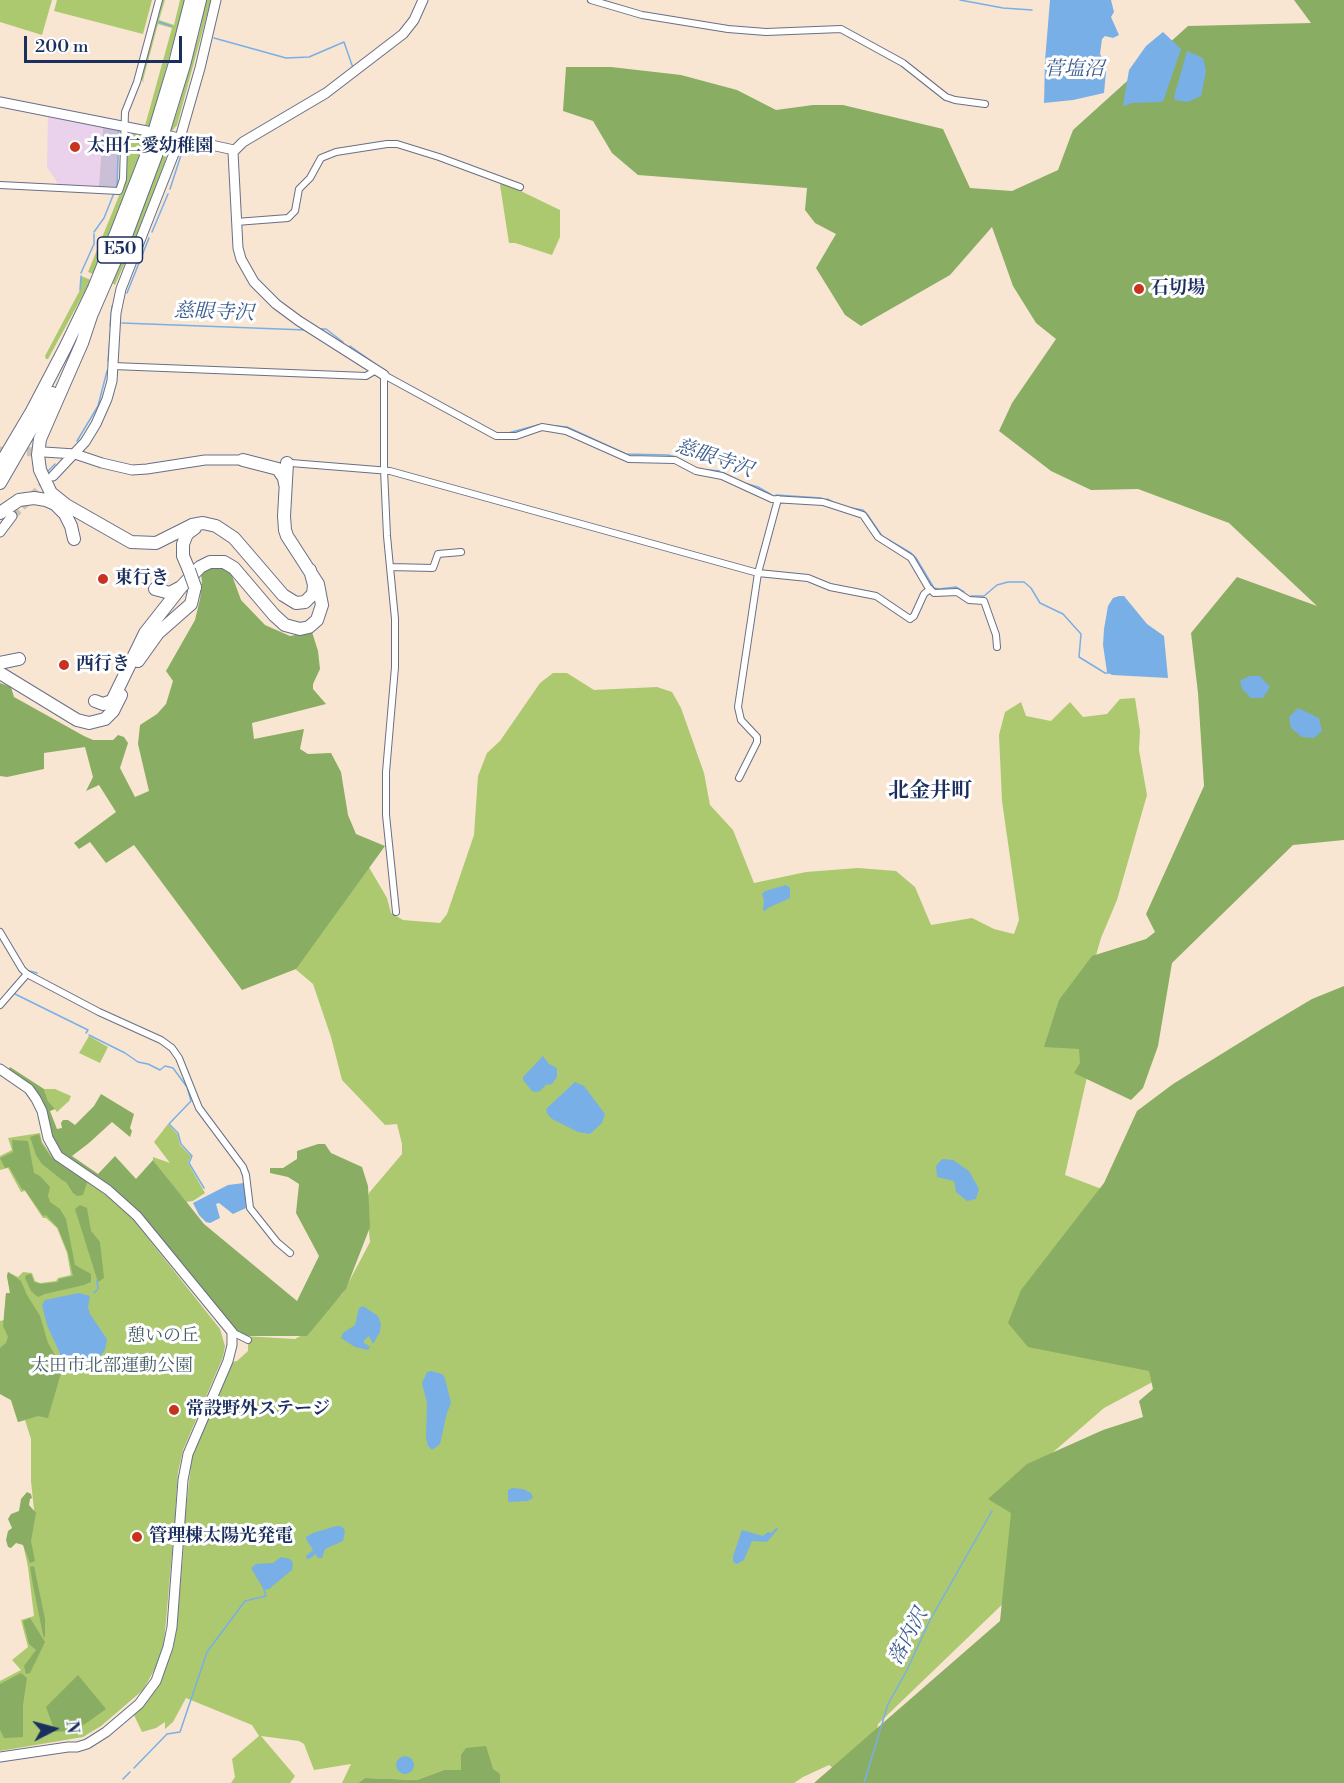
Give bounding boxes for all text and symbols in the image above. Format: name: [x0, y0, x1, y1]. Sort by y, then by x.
scale bar: [27, 24, 184, 62]
text: 200 m: [35, 35, 89, 58]
water label: 菅塩沼: [1044, 58, 1104, 82]
place label: 太田仁愛幼稚園: [87, 136, 213, 158]
marker: 太田仁愛幼稚園: [68, 140, 82, 154]
road number: E50: [98, 237, 142, 263]
place label: 石切場: [1151, 278, 1205, 300]
marker: 石切場: [1132, 282, 1146, 296]
water label: 慈眼寺沢: [174, 300, 254, 326]
water label: 慈眼寺沢: [672, 435, 756, 483]
place label: 東行き: [115, 568, 169, 590]
marker: 東行き: [96, 572, 110, 586]
place label: 西行き: [76, 654, 130, 676]
marker: 西行き: [57, 658, 71, 672]
district label: 北金井町: [888, 779, 972, 805]
park label: 憩いの丘: [127, 1326, 199, 1348]
park label: 太田市北部運動公園: [31, 1356, 193, 1378]
place label: 常設野外ステージ: [186, 1399, 330, 1421]
marker: 常設野外ステージ: [167, 1403, 181, 1417]
place label: 管理棟太陽光発電: [149, 1526, 293, 1548]
marker: 管理棟太陽光発電: [130, 1530, 144, 1544]
water label: 落内沢: [884, 1605, 934, 1669]
north arrow: [24, 1699, 84, 1759]
text: N: [61, 1720, 83, 1734]

